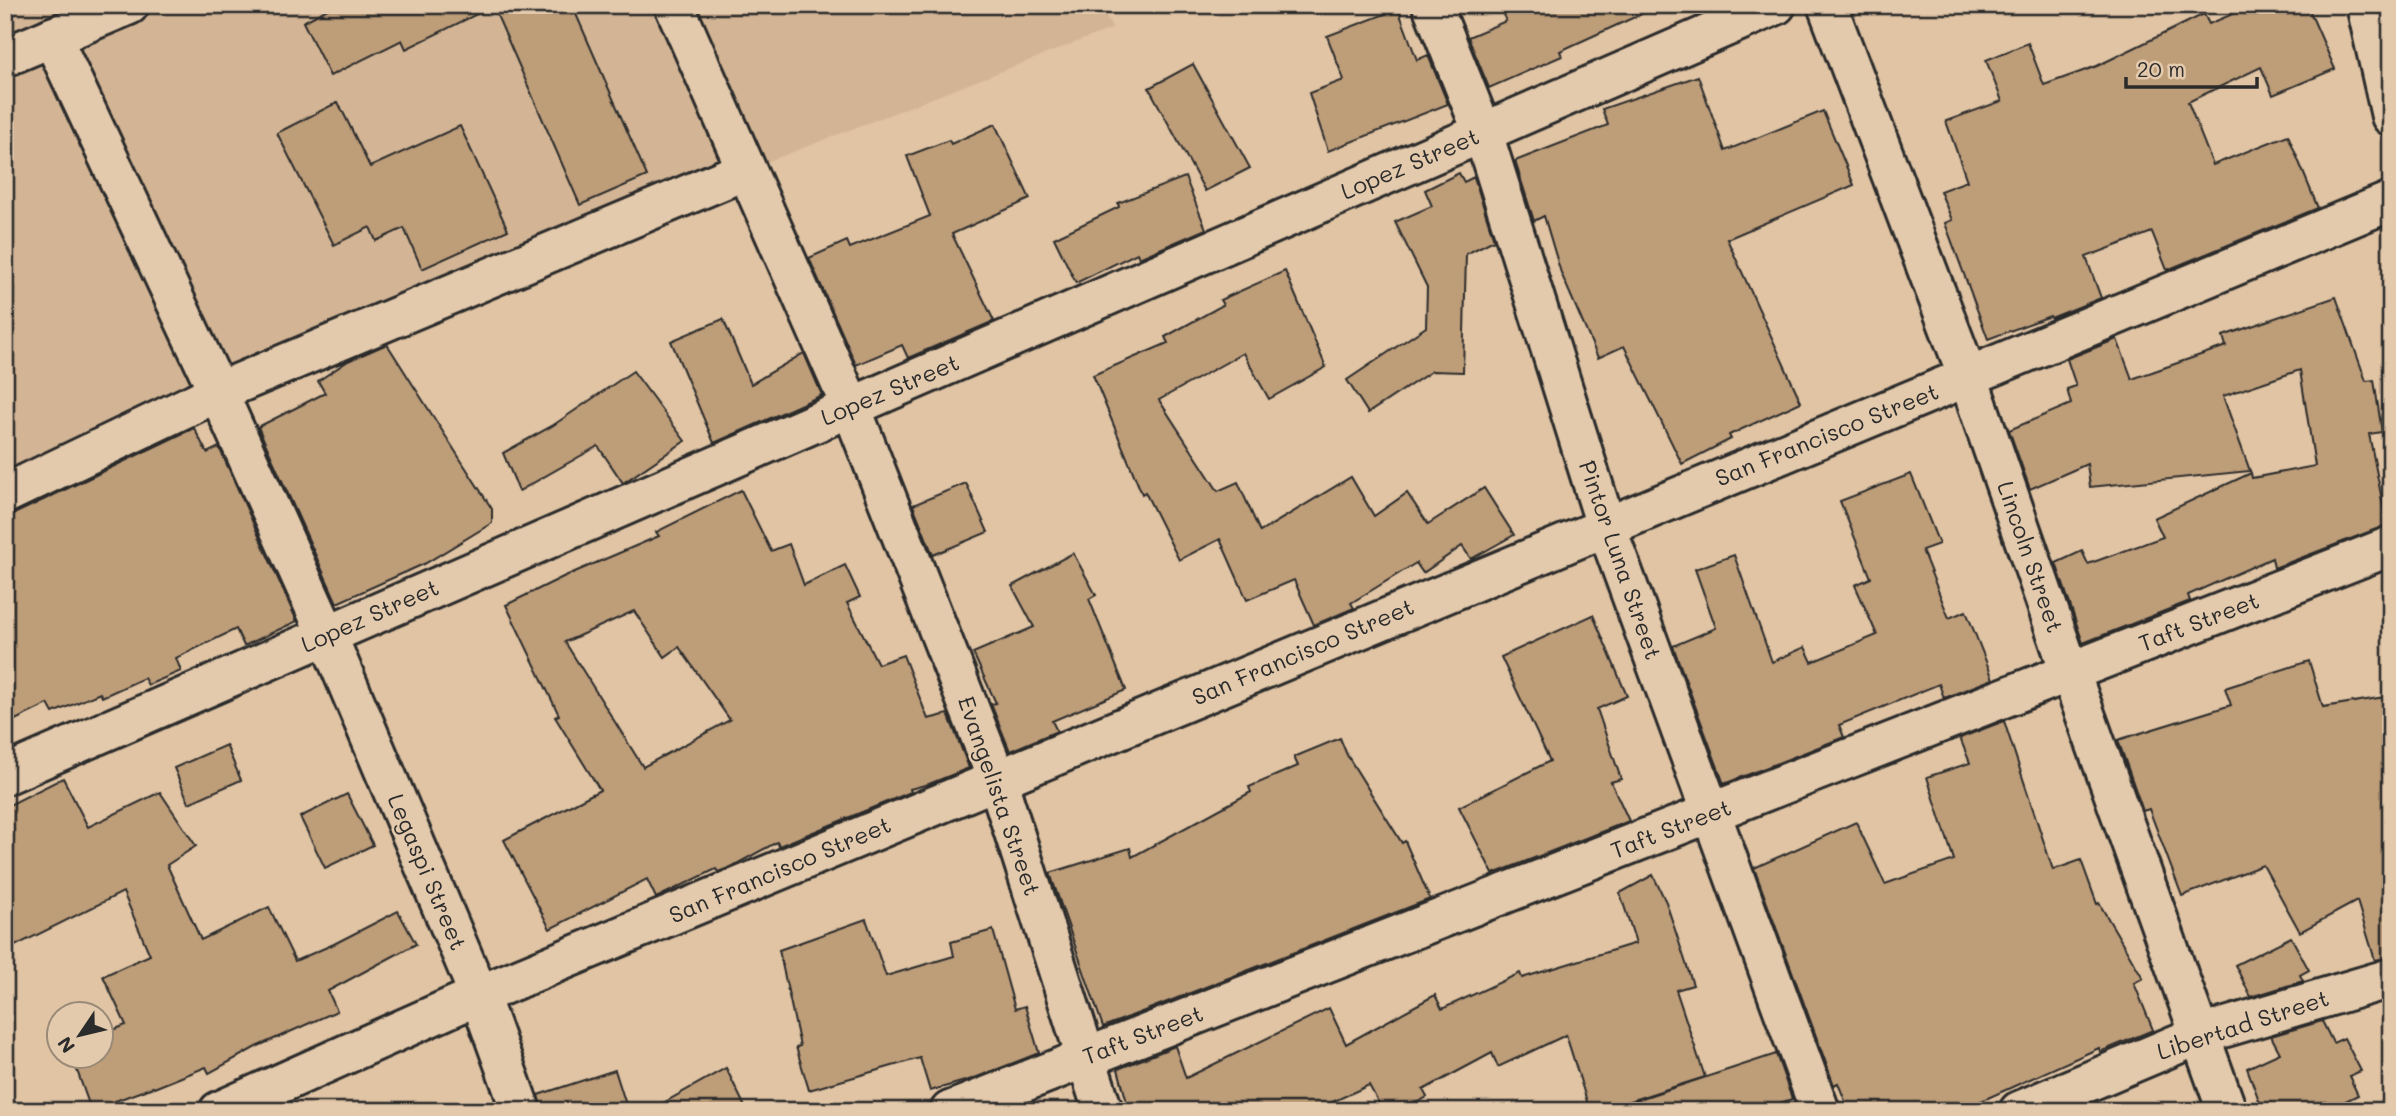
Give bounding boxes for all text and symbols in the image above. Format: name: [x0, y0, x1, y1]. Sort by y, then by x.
scale bar: [2126, 46, 2258, 90]
text: 20 m: [2137, 55, 2185, 82]
street label: Lopez Street: [1336, 120, 1483, 206]
street label: Lopez Street: [816, 346, 963, 432]
street label: San Francisco Street: [1711, 376, 1943, 493]
street label: Pintor Luna Street: [1573, 456, 1669, 663]
street label: Lincoln Street: [1991, 477, 2071, 636]
street label: Lopez Street: [296, 571, 443, 659]
street label: Taft Street: [2134, 584, 2263, 658]
street label: San Francisco Street: [1187, 591, 1418, 711]
street label: Evangelista Street: [952, 692, 1048, 899]
street label: Legaspi Street: [381, 789, 474, 954]
street label: Taft Street: [1606, 791, 1735, 865]
street label: San Francisco Street: [664, 809, 895, 929]
street label: Libertad Street: [2153, 982, 2333, 1066]
street label: Taft Street: [1078, 997, 1207, 1071]
north arrow: [46, 1000, 116, 1070]
text: N: [51, 1032, 80, 1058]

